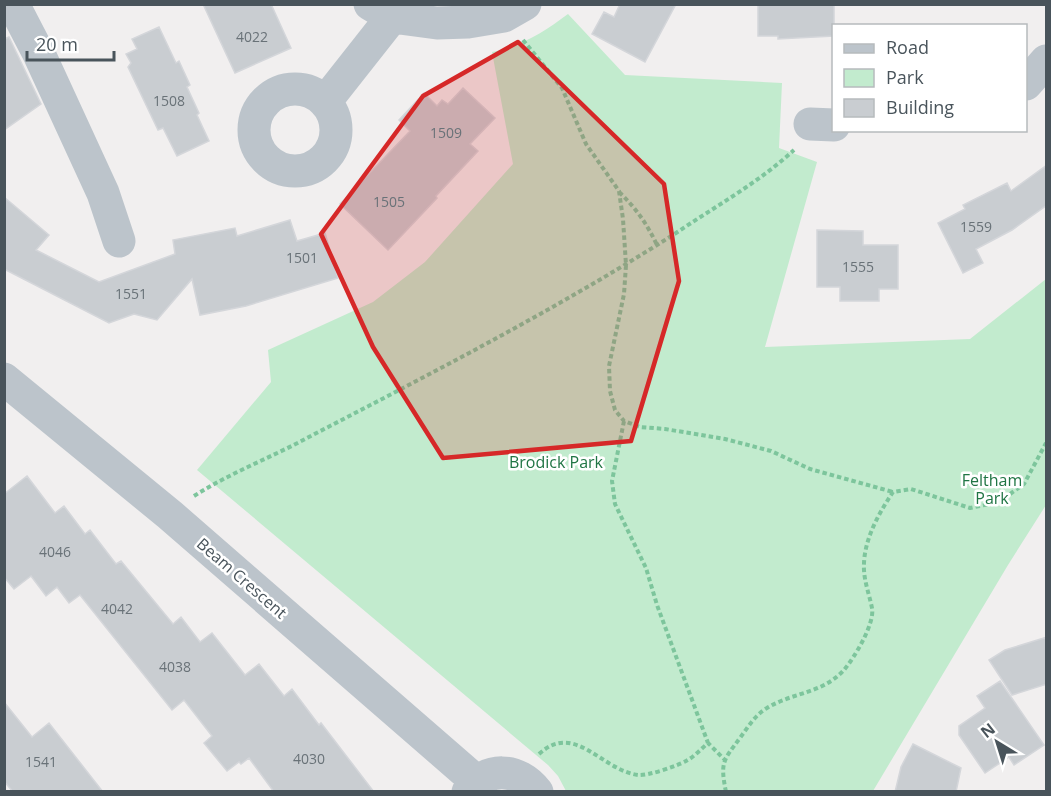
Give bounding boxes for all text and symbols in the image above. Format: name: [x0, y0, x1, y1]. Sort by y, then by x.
scale bar: [27, 24, 114, 62]
legend: [832, 24, 1027, 132]
house number: 4022: [236, 27, 268, 46]
text: 20 m: [36, 32, 78, 56]
text: Road: [886, 35, 929, 59]
text: Park: [886, 65, 924, 89]
house number: 1508: [153, 91, 185, 110]
text: Building: [886, 95, 954, 119]
house number: 1509: [430, 123, 462, 142]
house number: 1505: [373, 192, 405, 211]
house number: 1559: [960, 217, 992, 236]
house number: 1501: [286, 248, 318, 267]
house number: 1555: [842, 257, 874, 276]
house number: 1551: [115, 284, 147, 303]
park label: Brodick Park: [509, 451, 604, 473]
park label: Feltham Park: [962, 469, 1022, 509]
street label: Beam Crescent: [192, 533, 292, 623]
house number: 4046: [39, 542, 71, 561]
house number: 4042: [101, 599, 133, 618]
house number: 4038: [159, 657, 191, 676]
north arrow: [967, 712, 1027, 772]
text: N: [976, 718, 1000, 743]
house number: 4030: [293, 749, 325, 768]
house number: 1541: [25, 752, 57, 771]

